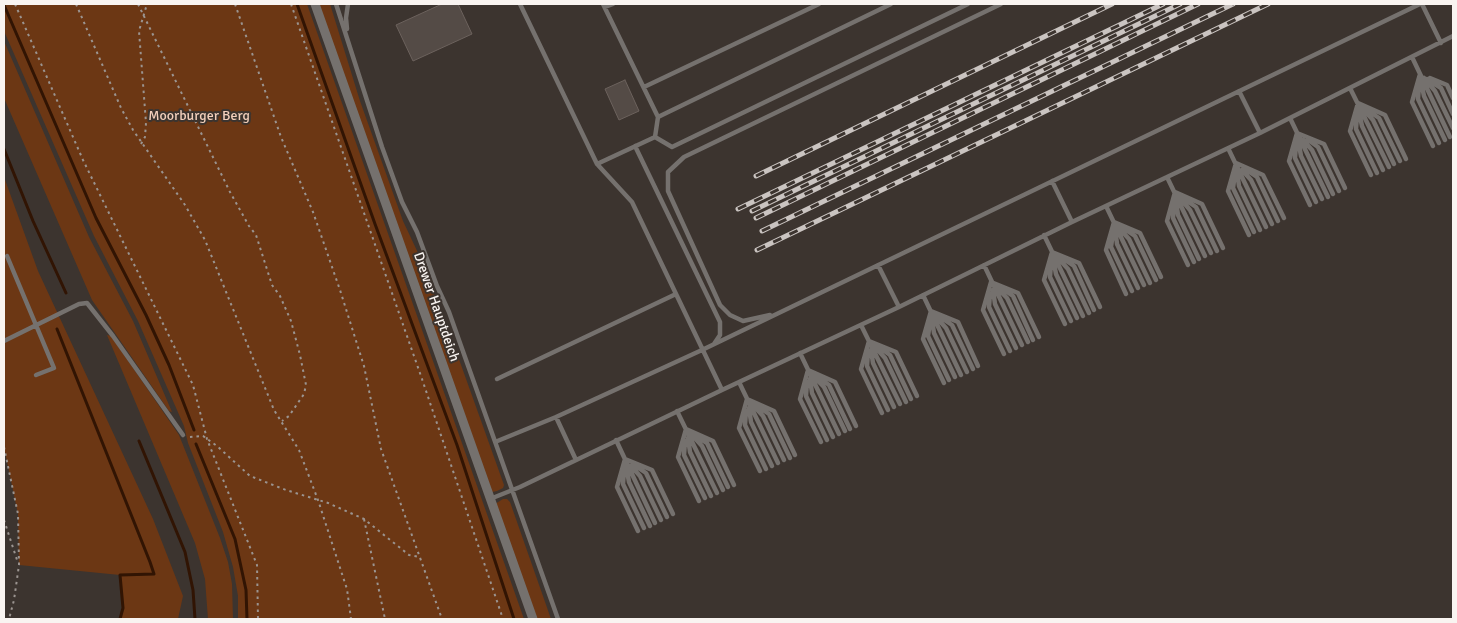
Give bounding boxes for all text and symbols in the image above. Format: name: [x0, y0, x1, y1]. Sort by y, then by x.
park label: Moorburger Berg: [148, 108, 250, 124]
street label: Drewer Hauptdeich: [409, 250, 463, 364]

